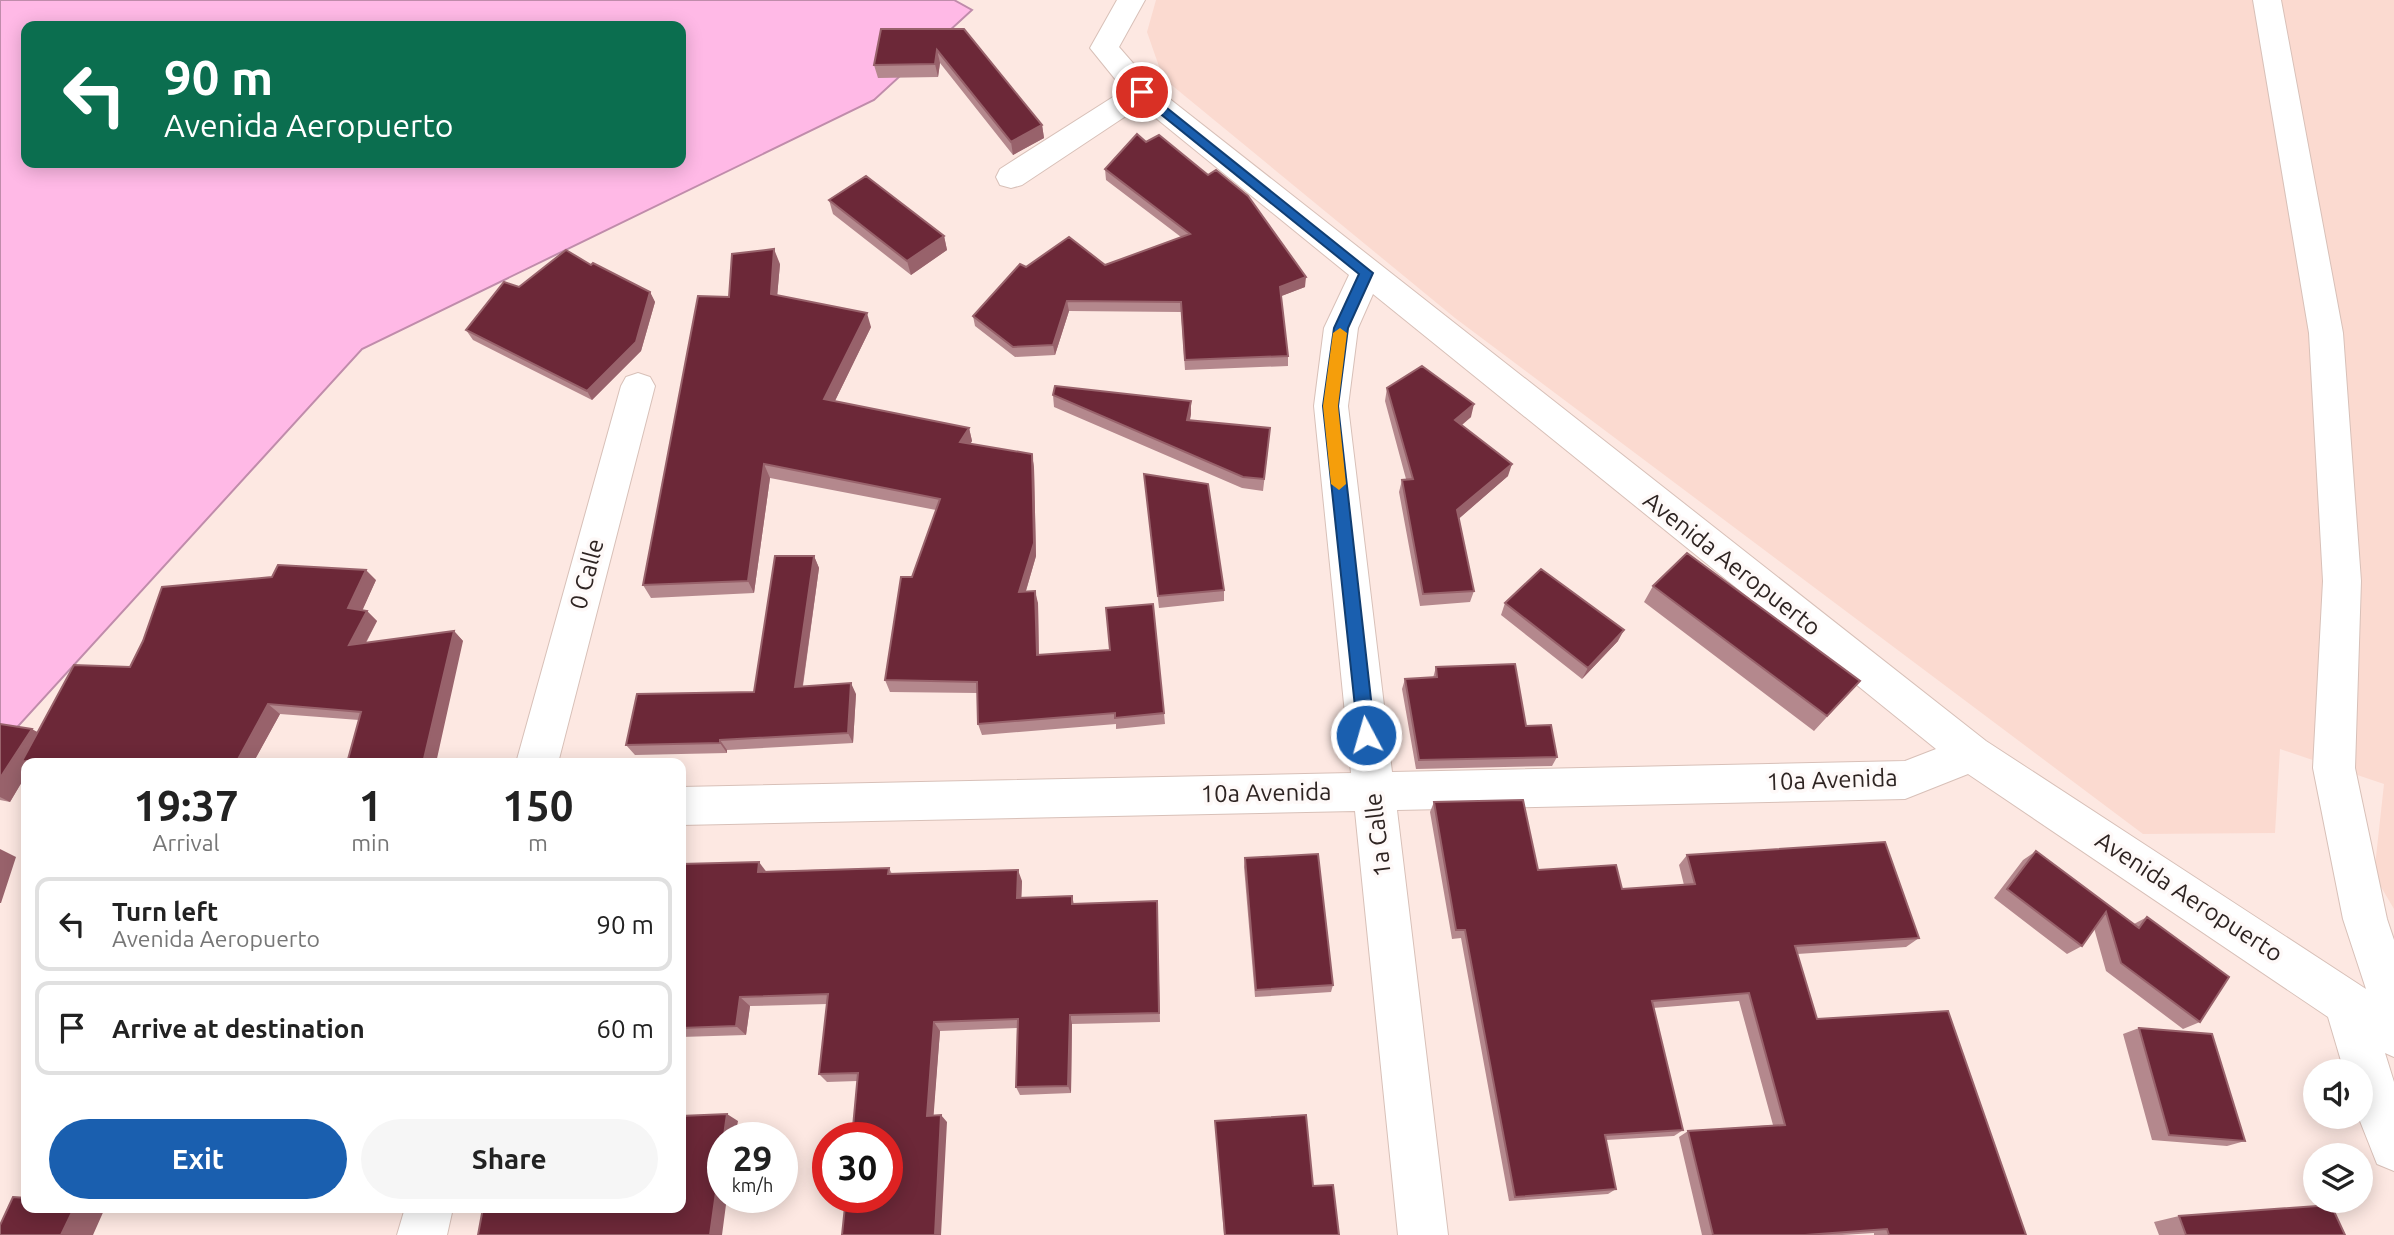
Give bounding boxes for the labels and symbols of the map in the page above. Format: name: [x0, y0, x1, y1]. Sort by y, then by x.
pin: [1112, 62, 1172, 122]
street label: Avenida Aeropuerto: [1638, 486, 1826, 641]
street label: 0 Calle: [564, 536, 609, 612]
position arrow: [1329, 698, 1403, 772]
street label: 10a Avenida: [1766, 764, 1898, 795]
street label: 10a Avenida: [1200, 778, 1332, 807]
street label: 1a Calle: [1359, 792, 1396, 879]
street label: Avenida Aeropuerto: [2091, 826, 2288, 967]
speed limit sign: 30: [812, 1122, 903, 1213]

